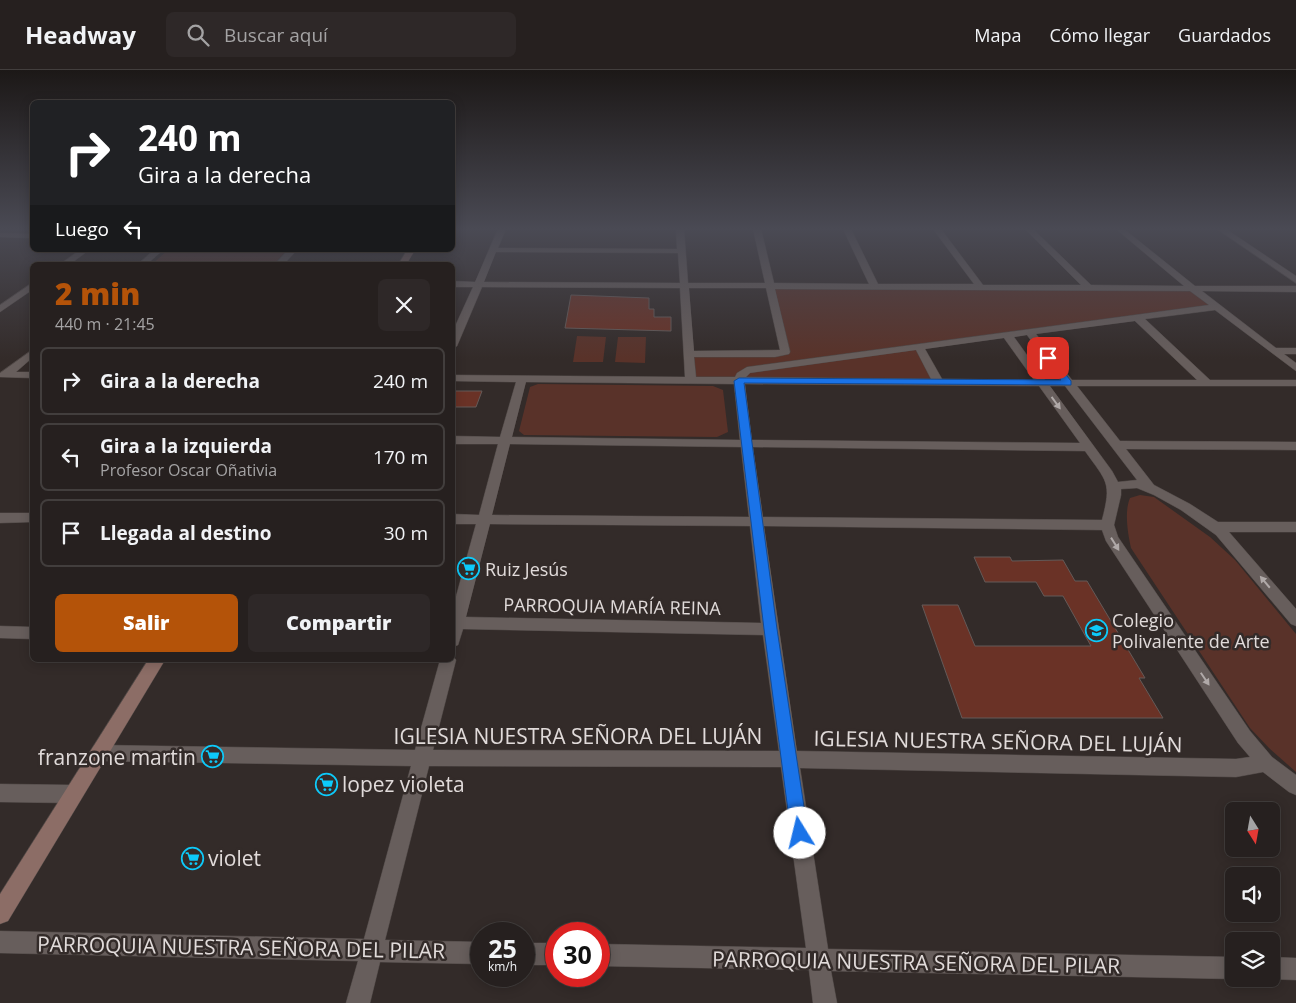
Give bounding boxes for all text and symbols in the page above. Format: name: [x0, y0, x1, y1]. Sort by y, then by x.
search box: [166, 12, 516, 57]
text: Headway: [25, 18, 136, 51]
icon: search: [184, 21, 212, 49]
text: Buscar aquí: [224, 22, 328, 48]
text: Mapa: [974, 23, 1021, 47]
text: Cómo llegar: [1049, 23, 1150, 47]
text: Guardados: [1178, 23, 1271, 47]
text: 240 m: [138, 114, 242, 161]
icon: right: [55, 120, 120, 185]
text: Gira a la derecha: [138, 159, 311, 189]
icon: left: [119, 215, 147, 243]
text: Luego: [55, 216, 109, 242]
text: 2 min: [55, 273, 140, 314]
button: close: [378, 279, 430, 331]
text: 440 m · 21:45: [55, 313, 155, 335]
pin: [1027, 337, 1069, 379]
icon: arrive: [1034, 344, 1062, 372]
icon: right: [57, 367, 85, 395]
text: Gira a la derecha: [100, 368, 260, 394]
text: 240 m: [373, 368, 428, 394]
one-way arrow: [1050, 396, 1061, 409]
text: Gira a la izquierda: [100, 433, 272, 459]
icon: left: [57, 443, 85, 471]
text: 170 m: [373, 444, 428, 470]
text: Profesor Oscar Oñativia: [100, 459, 277, 481]
icon: arrive: [57, 519, 85, 547]
text: Llegada al destino: [100, 520, 272, 546]
text: 30 m: [384, 520, 428, 546]
one-way arrow: [1110, 538, 1119, 551]
supermarket icon: Ruiz Jesús: [457, 557, 481, 581]
place label: Ruiz Jesús: [485, 557, 568, 581]
one-way arrow: [1259, 577, 1271, 589]
street label: PARROQUIA MARÍA REINA: [503, 592, 722, 620]
button: Salir: [55, 594, 238, 652]
button: Compartir: [248, 594, 430, 652]
place label: Colegio Polivalente de Arte: [1112, 608, 1270, 653]
school or university icon: Colegio Polivalente de Arte: [1084, 618, 1108, 642]
one-way arrow: [1200, 672, 1210, 686]
street label: IGLESIA NUESTRA SEÑORA DEL LUJÁN: [394, 722, 762, 750]
street label: IGLESIA NUESTRA SEÑORA DEL LUJÁN: [813, 724, 1183, 758]
place label: franzone martin: [38, 743, 196, 771]
supermarket icon: franzone martin: [200, 745, 224, 769]
place label: lopez violeta: [342, 770, 465, 798]
supermarket icon: lopez violeta: [314, 772, 338, 796]
north arrow: [1225, 802, 1280, 858]
map controls: [1225, 802, 1280, 987]
position arrow: [773, 806, 825, 858]
place label: violet: [208, 844, 261, 872]
supermarket icon: violet: [180, 846, 204, 870]
button: sound: [1225, 867, 1280, 922]
speed limit sign: 30: [545, 922, 610, 987]
street label: PARROQUIA NUESTRA SEÑORA DEL PILAR: [37, 929, 445, 965]
text: 25: [488, 931, 517, 965]
button: layers: [1225, 932, 1280, 987]
street label: PARROQUIA NUESTRA SEÑORA DEL PILAR: [712, 944, 1120, 980]
text: km/h: [488, 958, 517, 975]

